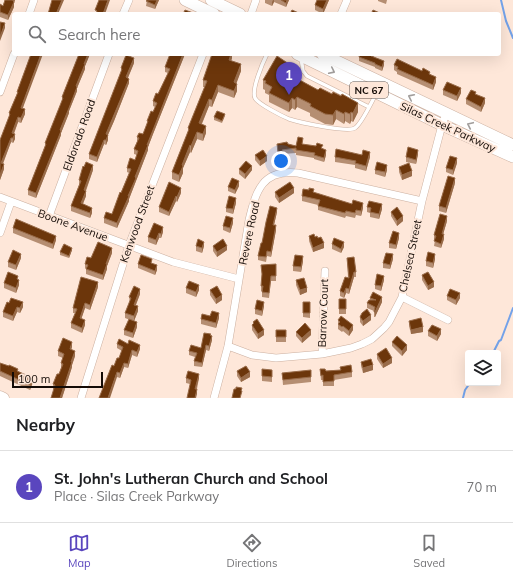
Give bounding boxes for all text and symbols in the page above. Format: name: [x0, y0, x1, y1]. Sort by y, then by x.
search box: [12, 12, 501, 56]
icon: search: [26, 23, 48, 45]
text: Search here: [58, 25, 140, 44]
pin: 1: [276, 62, 302, 95]
one-way arrow: [327, 66, 335, 74]
road number: NC 67: [350, 82, 388, 98]
one-way arrow: [408, 94, 416, 102]
street label: Eldorado Road: [60, 97, 98, 173]
street label: Silas Creek Parkway: [398, 99, 498, 155]
one-way arrow: [466, 122, 474, 130]
your location: [271, 151, 291, 171]
street label: Kenwood Street: [117, 183, 158, 265]
street label: Revere Road: [235, 200, 263, 266]
street label: Boone Avenue: [36, 206, 110, 244]
street label: Chelsea Street: [395, 218, 425, 294]
street label: Barrow Court: [315, 278, 331, 347]
map controls: [465, 350, 501, 386]
button: layers: [465, 350, 501, 386]
scale bar: [12, 370, 103, 389]
text: 100 m: [18, 372, 50, 386]
text: Nearby: [16, 414, 75, 435]
text: St. John's Lutheran Church and School: [54, 469, 328, 488]
text: 1: [25, 479, 33, 495]
text: 70 m: [467, 479, 497, 495]
text: Place · Silas Creek Parkway: [54, 488, 219, 504]
tab: Map: [68, 532, 91, 570]
tab: Directions: [227, 532, 277, 570]
tab: Saved: [413, 532, 445, 570]

